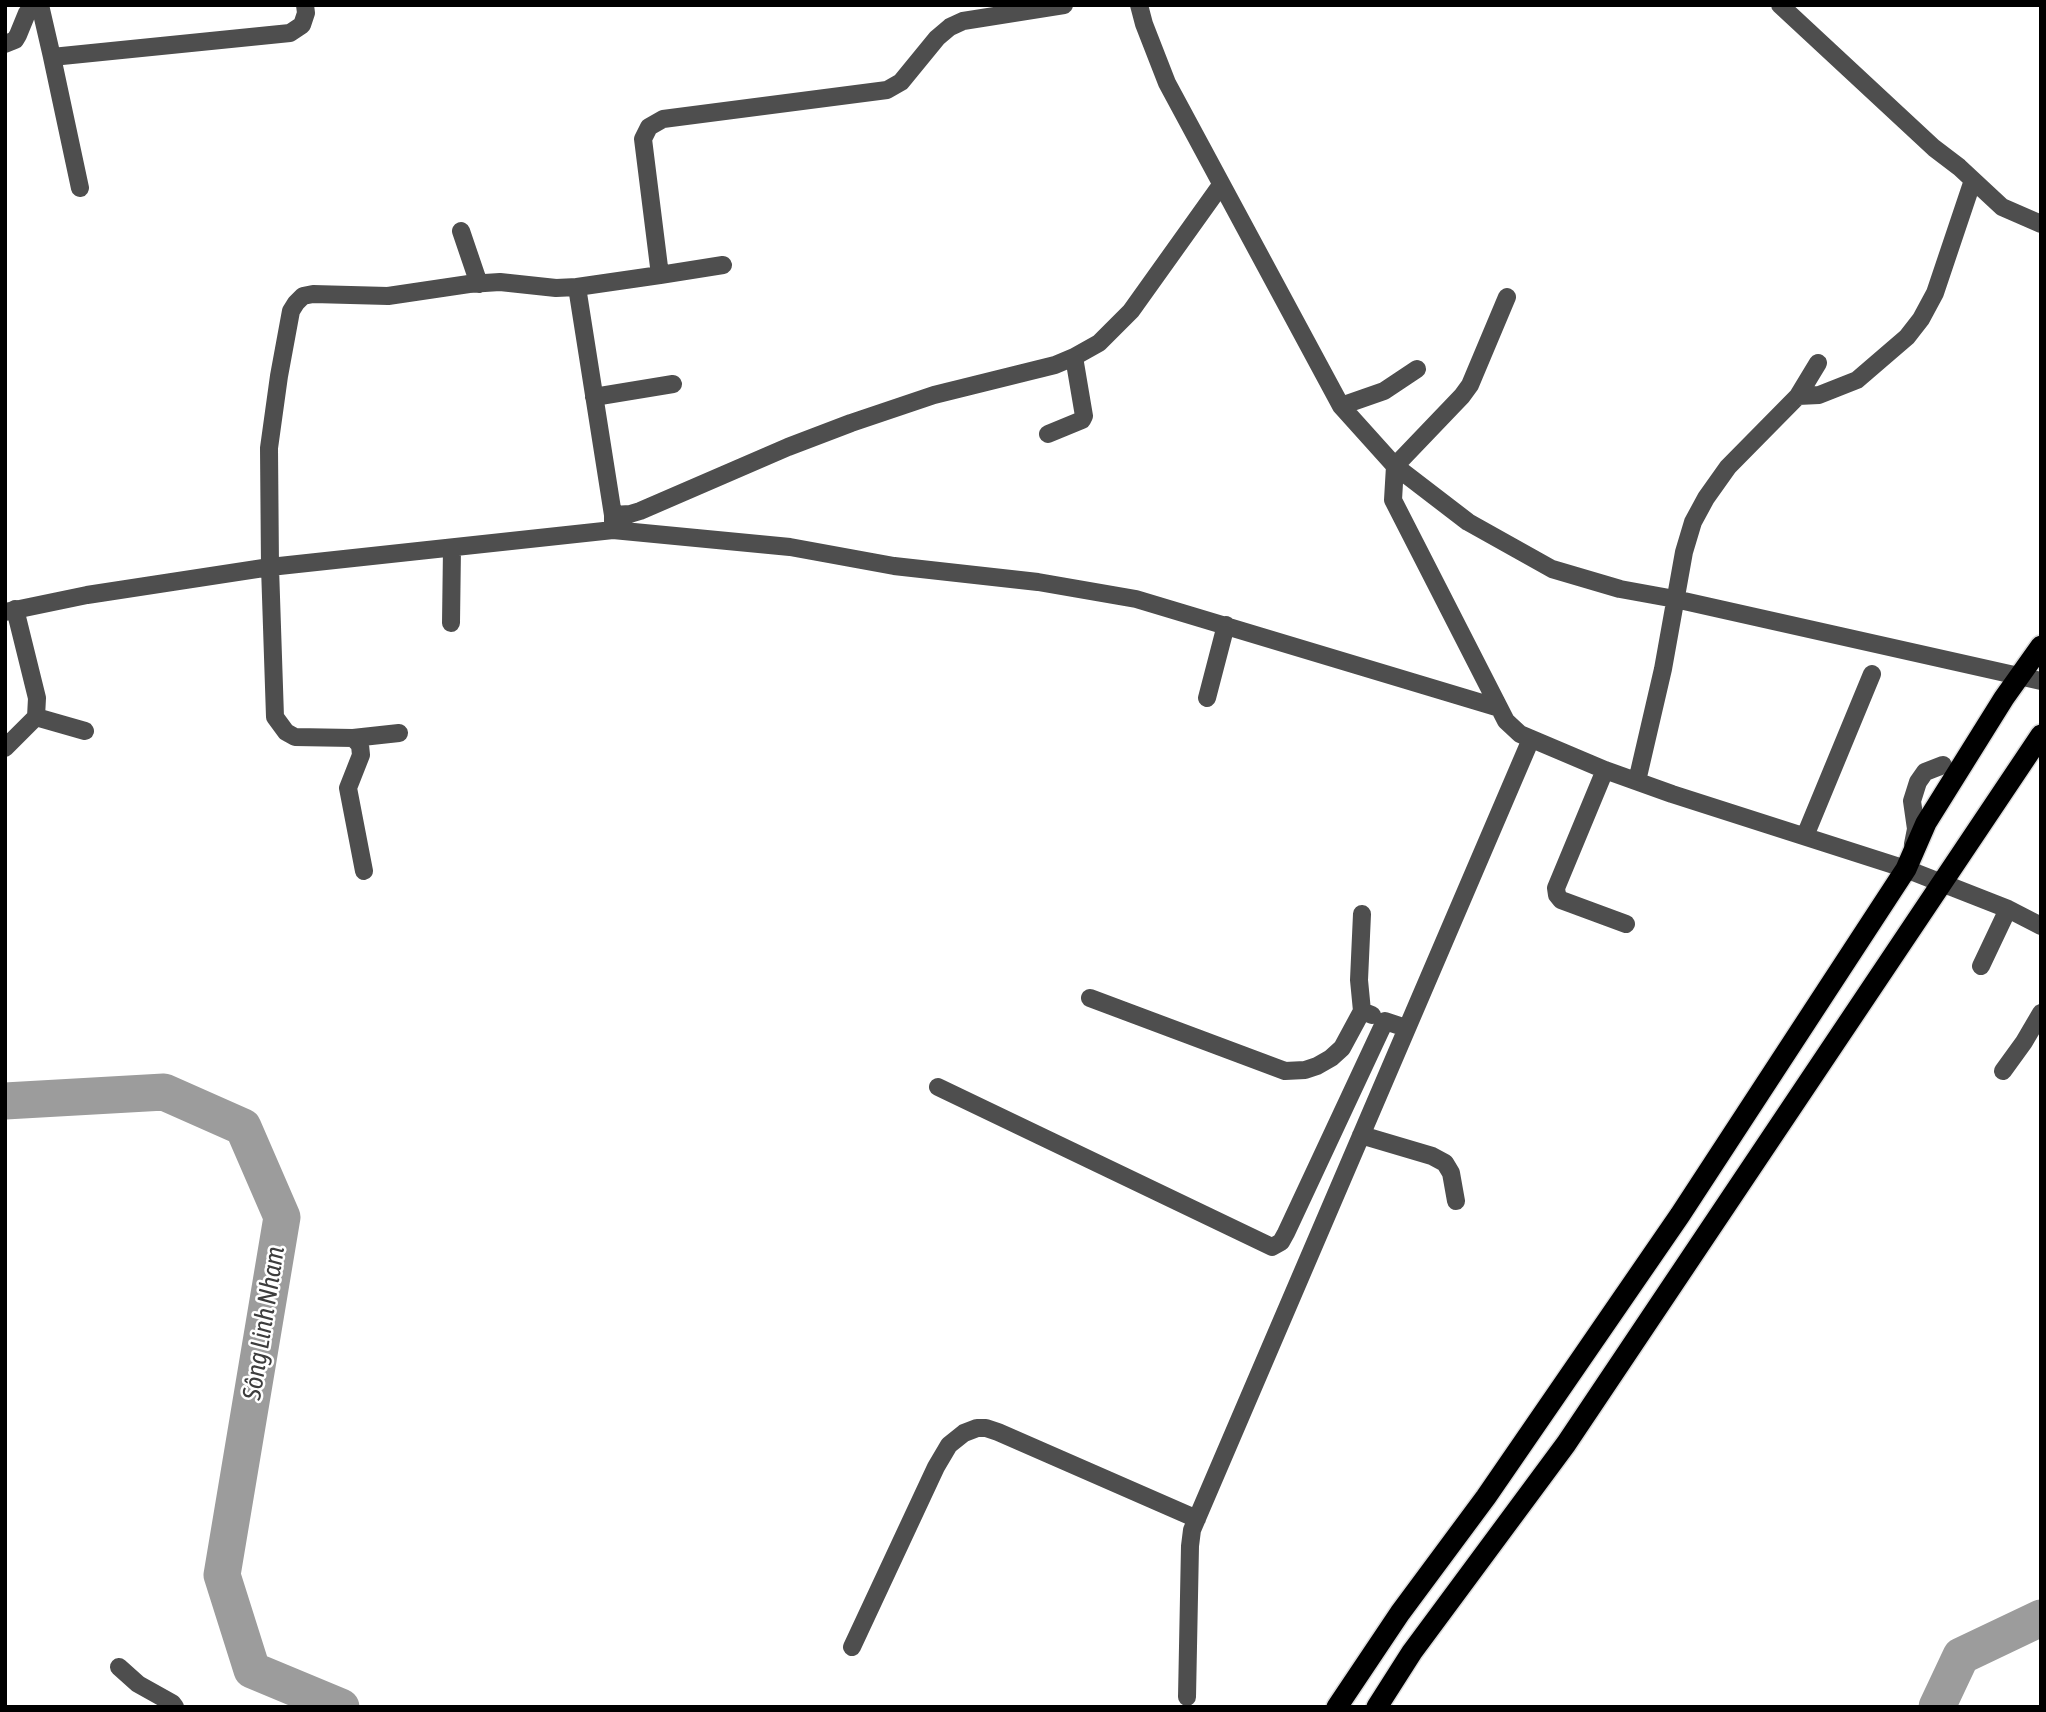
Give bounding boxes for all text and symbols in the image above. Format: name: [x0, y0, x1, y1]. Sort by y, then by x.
water label: Sông Linh Nham: [236, 1244, 292, 1402]

